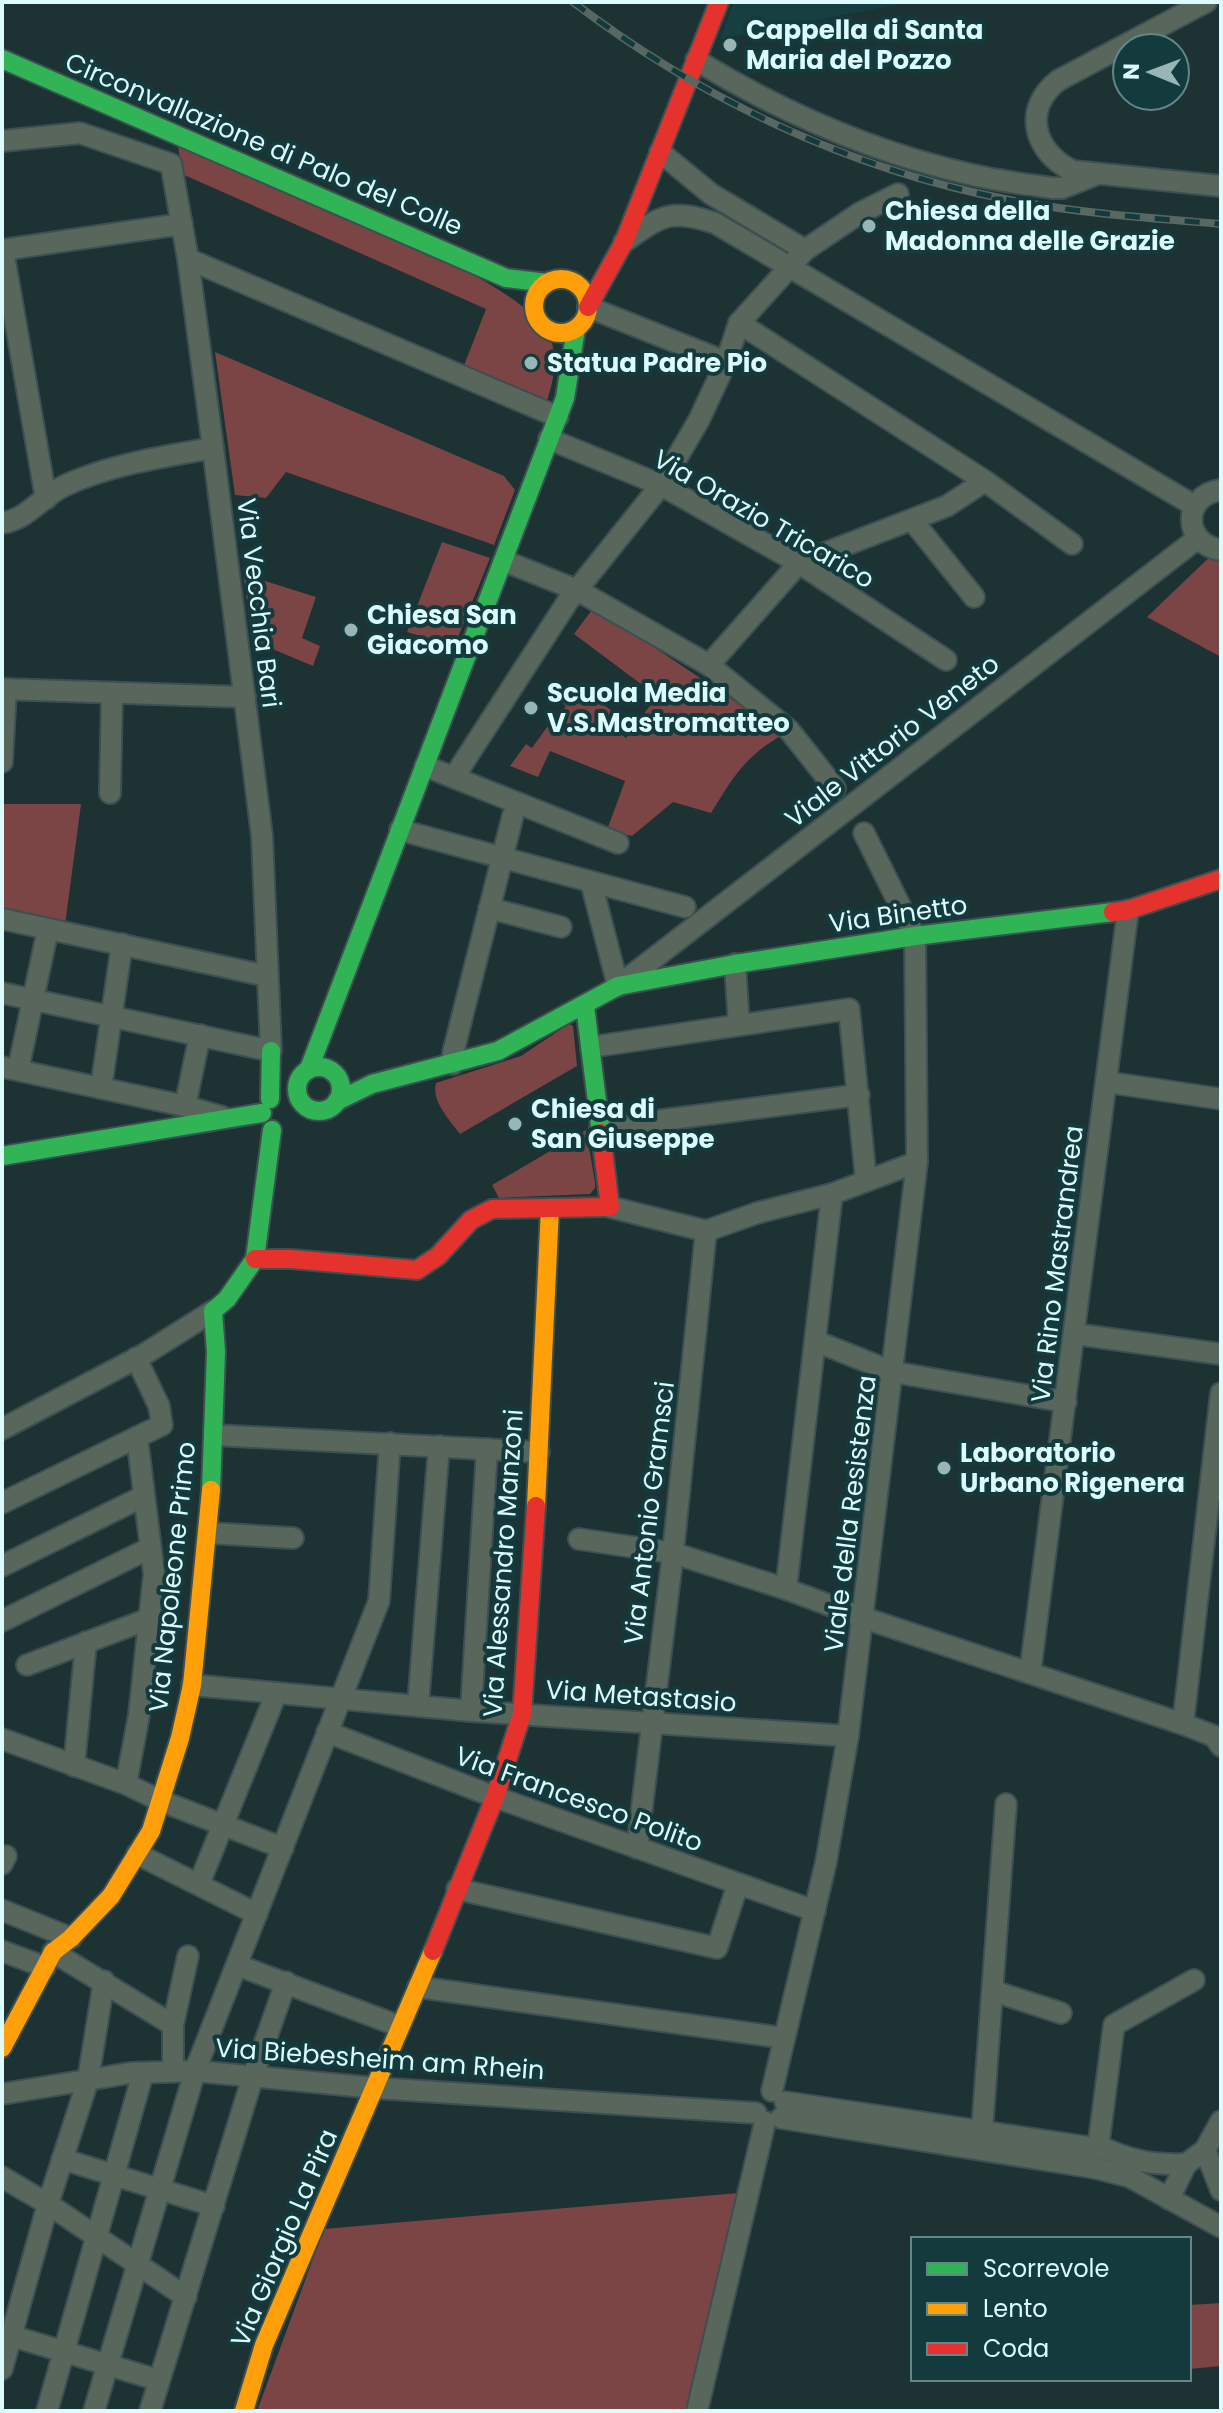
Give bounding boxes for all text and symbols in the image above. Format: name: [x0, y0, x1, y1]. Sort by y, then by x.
place label: Cappella di Santa Maria del Pozzo: [746, 12, 984, 78]
north arrow: [1111, 32, 1191, 112]
marker: Cappella di Santa Maria del Pozzo: [721, 36, 739, 54]
street label: Circonvallazione di Palo del Colle: [60, 44, 468, 244]
text: N: [1116, 63, 1147, 80]
place label: Chiesa della Madonna delle Grazie: [885, 193, 1175, 259]
marker: Chiesa della Madonna delle Grazie: [860, 217, 878, 235]
place label: Statua Padre Pio: [547, 345, 767, 381]
marker: Statua Padre Pio: [522, 354, 540, 372]
street label: Via Orazio Tricarico: [647, 441, 881, 597]
street label: Via Vecchia Bari: [228, 496, 290, 710]
place label: Chiesa San Giacomo: [367, 597, 517, 663]
marker: Chiesa San Giacomo: [342, 621, 360, 639]
street label: Viale Vittorio Veneto: [777, 646, 1007, 836]
place label: Scuola Media V.S.Mastromatteo: [547, 675, 790, 741]
marker: Scuola Media V.S.Mastromatteo: [522, 699, 540, 717]
street label: Via Binetto: [827, 886, 969, 942]
place label: Chiesa di San Giuseppe: [531, 1091, 715, 1157]
marker: Chiesa di San Giuseppe: [506, 1115, 524, 1133]
street label: Via Rino Mastrandrea: [1022, 1123, 1092, 1405]
street label: Viale della Resistenza: [815, 1373, 885, 1655]
street label: Via Antonio Gramsci: [615, 1379, 683, 1647]
street label: Via Alessandro Manzoni: [474, 1408, 532, 1718]
place label: Laboratorio Urbano Rigenera: [960, 1435, 1185, 1501]
street label: Via Napoleone Primo: [140, 1440, 204, 1714]
marker: Laboratorio Urbano Rigenera: [935, 1459, 953, 1477]
street label: Via Metastasio: [544, 1671, 738, 1721]
street label: Via Francesco Polito: [450, 1737, 708, 1861]
street label: Via Biebesheim am Rhein: [214, 2030, 546, 2088]
street label: Via Giorgio La Pira: [222, 2124, 346, 2352]
legend: [911, 2237, 1191, 2381]
text: Scorrevole: [983, 2252, 1109, 2285]
text: Lento: [983, 2292, 1048, 2325]
text: Coda: [983, 2332, 1049, 2365]

